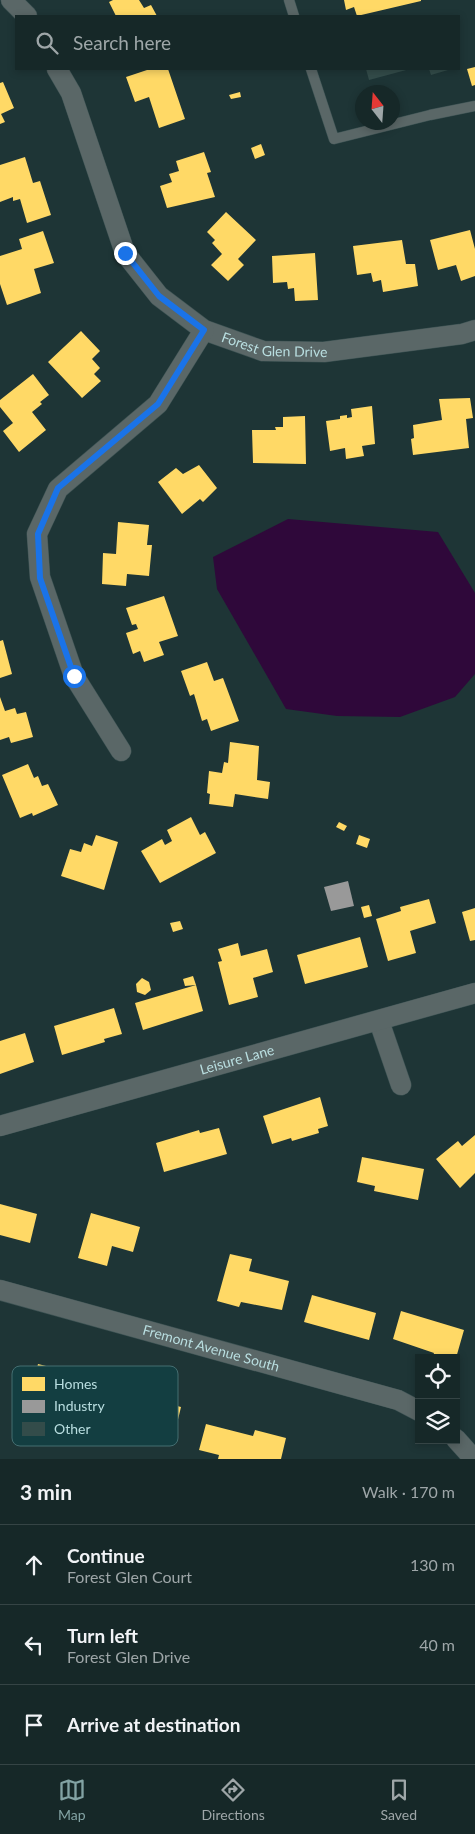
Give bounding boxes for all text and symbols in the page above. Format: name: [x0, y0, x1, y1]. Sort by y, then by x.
search box: [15, 15, 460, 70]
icon: search: [33, 29, 61, 57]
text: Search here: [73, 31, 171, 54]
north arrow: [355, 85, 400, 130]
route end: [114, 242, 137, 265]
street label: Forest Glen Drive: [219, 328, 328, 360]
route start: [63, 665, 86, 688]
street label: Leisure Lane: [198, 1041, 276, 1078]
street label: Fremont Avenue South: [141, 1321, 281, 1375]
map controls: [415, 1354, 460, 1444]
button: locate: [415, 1354, 460, 1399]
legend: [12, 1366, 178, 1446]
text: Homes: [54, 1375, 97, 1392]
text: Industry: [54, 1397, 105, 1414]
button: layers: [415, 1399, 460, 1444]
text: Other: [54, 1420, 91, 1437]
text: 3 min: [20, 1479, 72, 1504]
text: Walk · 170 m: [362, 1482, 455, 1501]
text: Continue: [67, 1544, 145, 1567]
icon: ahead: [20, 1551, 48, 1579]
text: 130 m: [410, 1555, 455, 1574]
text: Forest Glen Court: [67, 1567, 192, 1586]
text: Turn left: [67, 1624, 138, 1647]
icon: left: [20, 1631, 48, 1659]
text: 40 m: [419, 1635, 455, 1654]
text: Forest Glen Drive: [67, 1647, 190, 1666]
icon: arrive: [20, 1711, 48, 1739]
text: Arrive at destination: [67, 1713, 240, 1736]
tab: Map: [58, 1776, 86, 1823]
tab: Directions: [202, 1776, 265, 1823]
tab: Saved: [381, 1776, 417, 1823]

